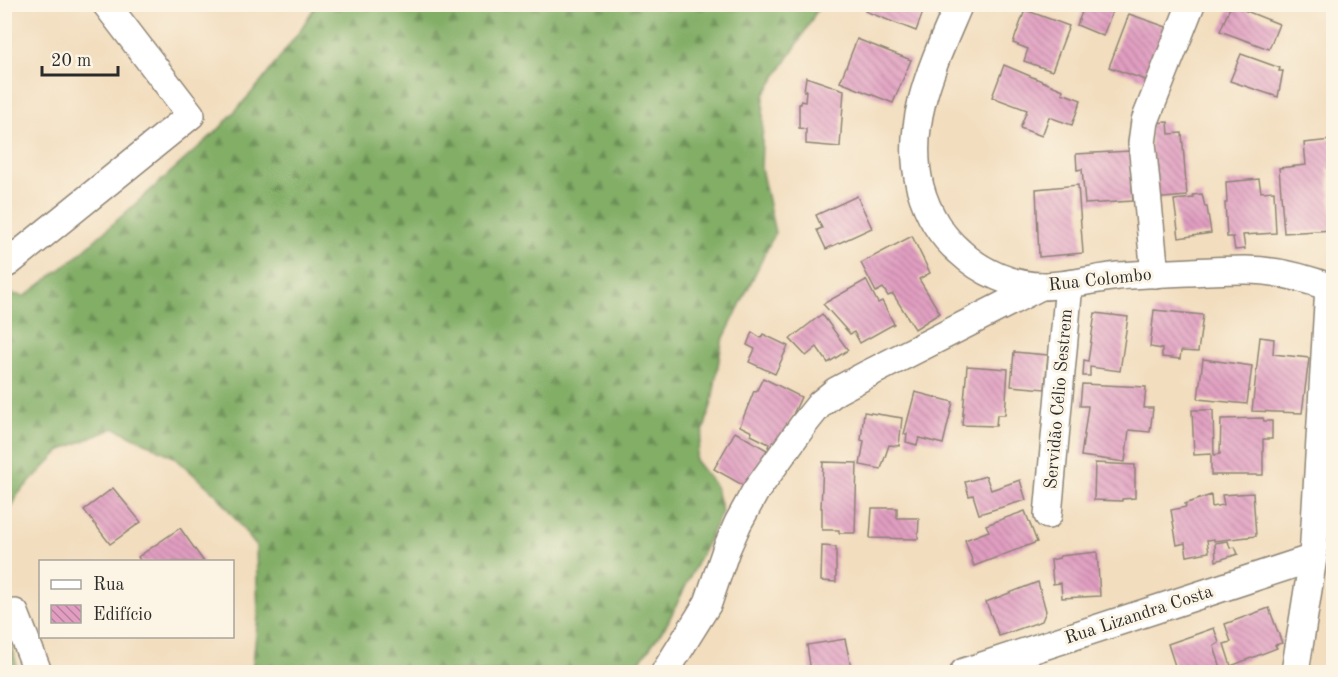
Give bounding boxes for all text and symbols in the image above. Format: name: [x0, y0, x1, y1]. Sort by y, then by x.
scale bar: [42, 39, 118, 77]
text: 20 m: [51, 52, 91, 70]
street label: Rua Colombo: [1048, 266, 1153, 294]
street label: Servidão Célio Sestrem: [1042, 308, 1076, 490]
legend: [39, 560, 234, 638]
text: Rua: [93, 576, 124, 594]
street label: Rua Lizandra Costa: [1063, 583, 1215, 647]
text: Edifício: [93, 606, 152, 624]

